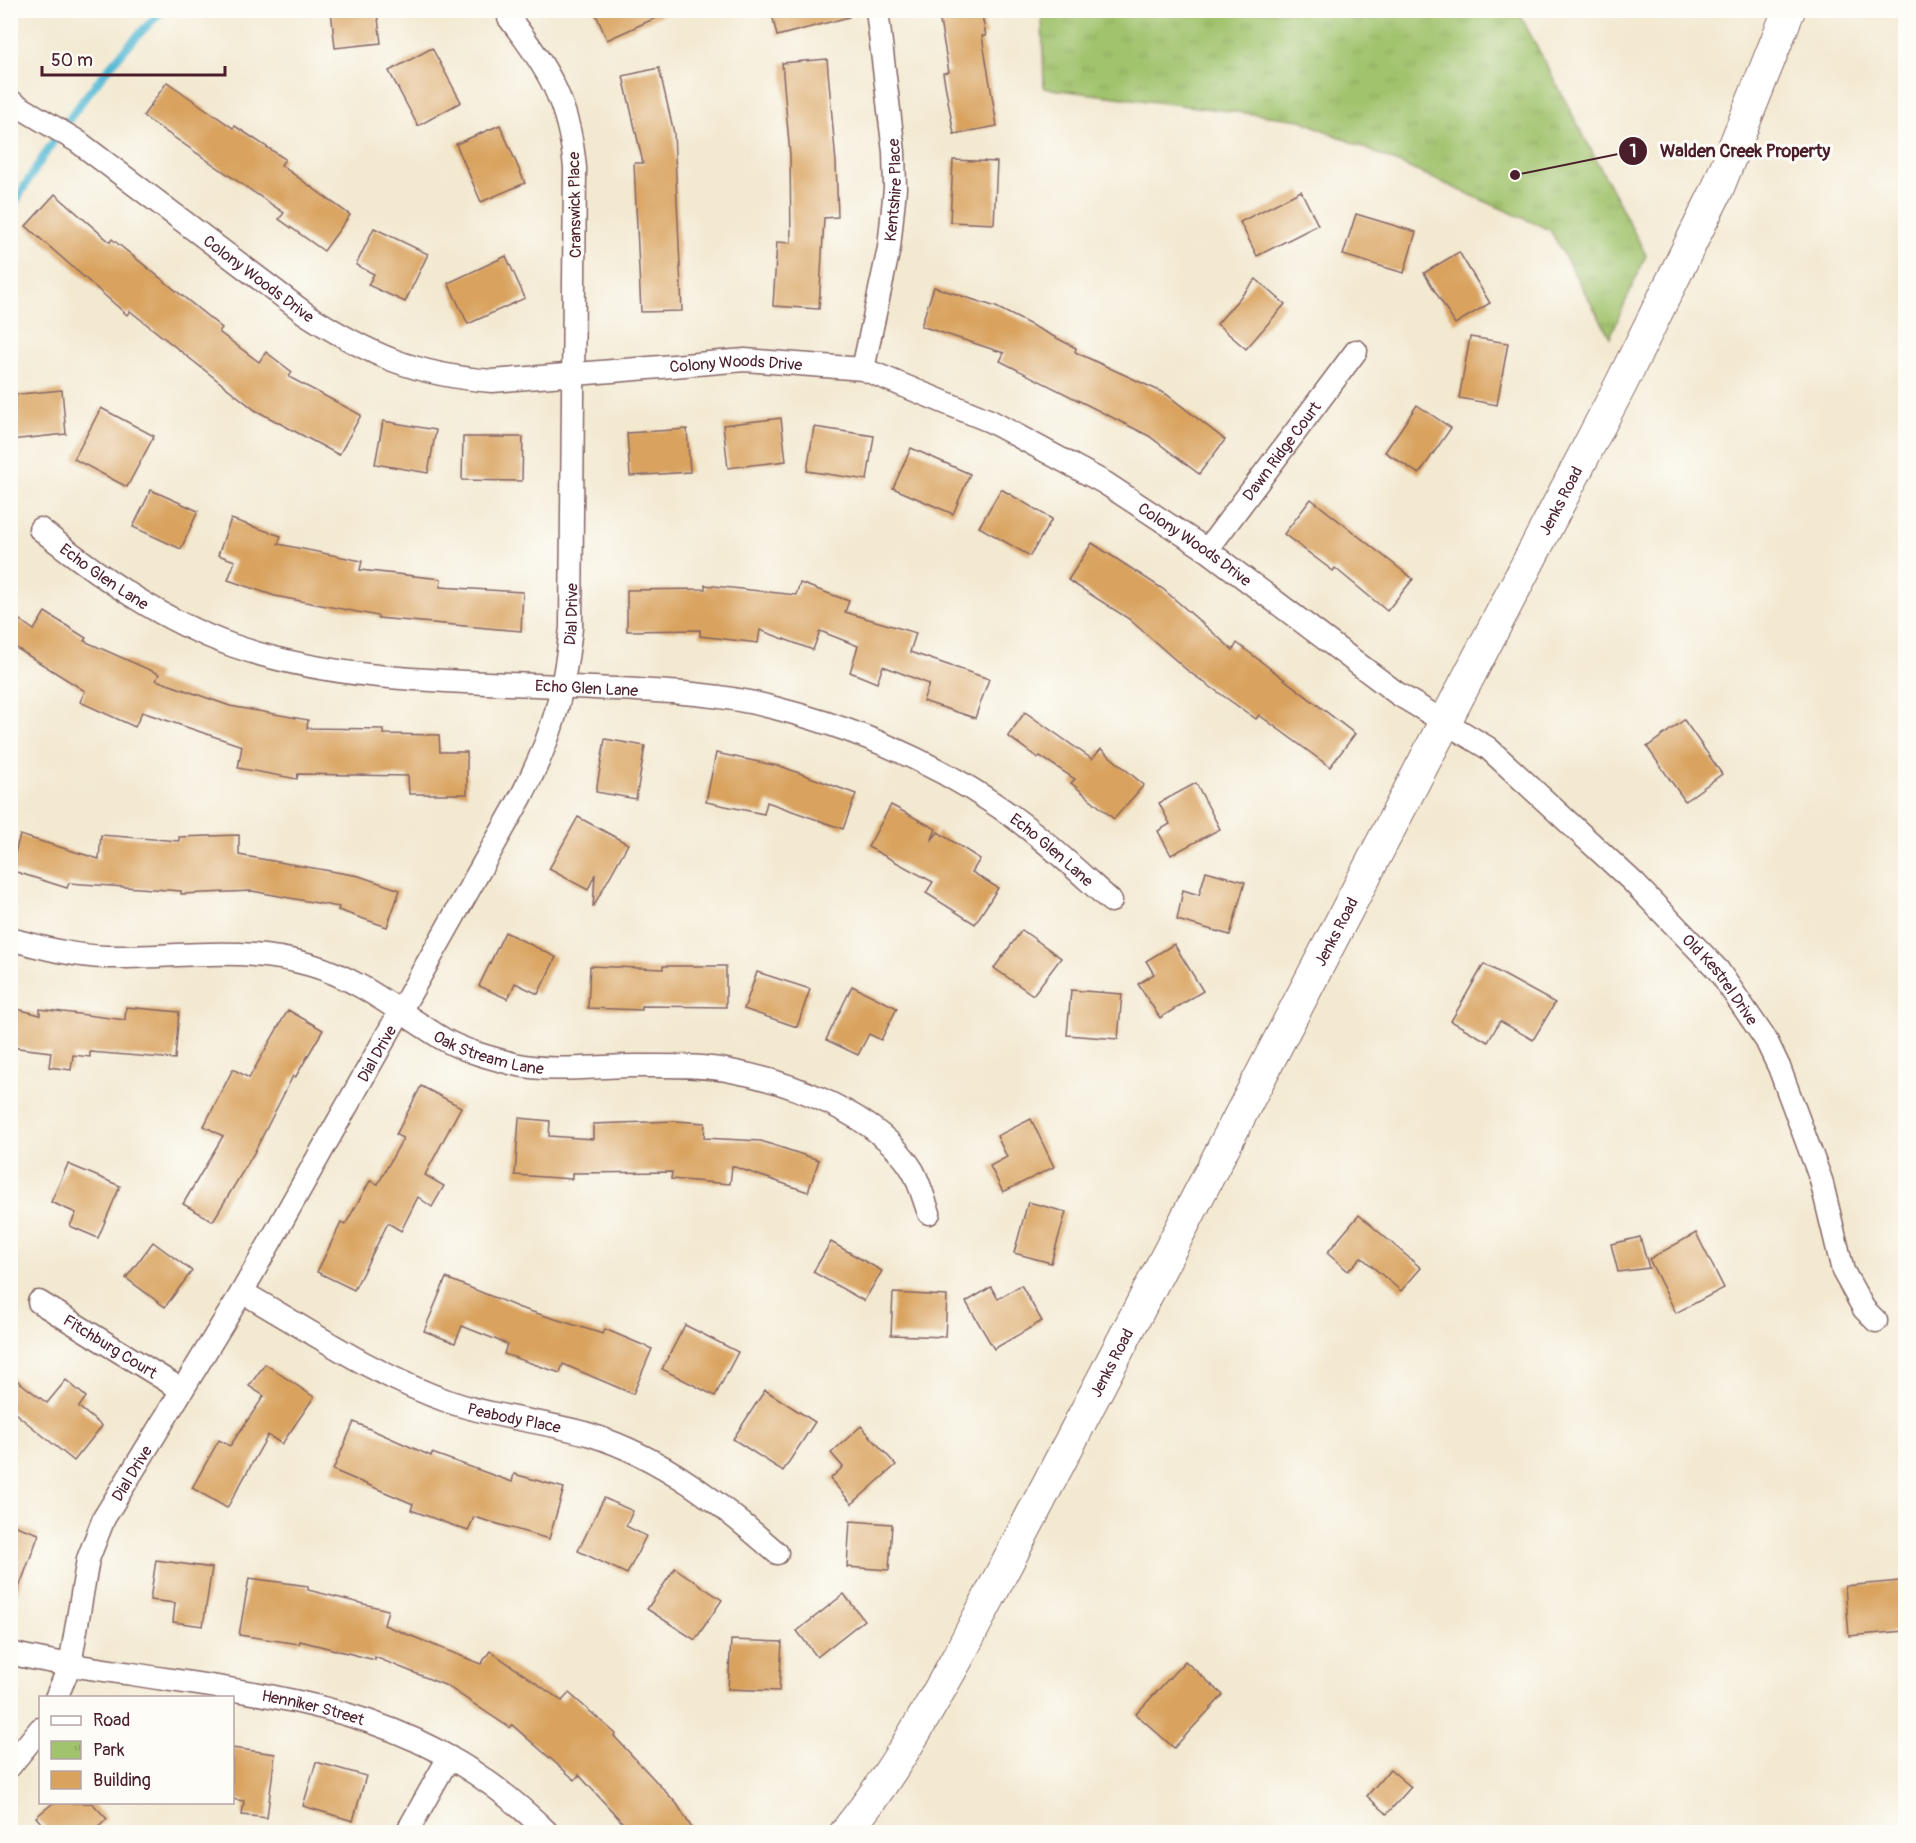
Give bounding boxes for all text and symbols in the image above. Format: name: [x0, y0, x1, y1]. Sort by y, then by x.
scale bar: [42, 39, 225, 77]
text: 50 m: [51, 49, 93, 72]
callout: Walden Creek Property: [1618, 133, 1842, 169]
street label: Kentshire Place: [881, 137, 906, 242]
text: 1: [1629, 140, 1637, 163]
text: Walden Creek Property: [1660, 140, 1830, 163]
street label: Cranswick Place: [564, 151, 586, 258]
street label: Colony Woods Drive: [199, 231, 317, 328]
street label: Colony Woods Drive: [669, 351, 803, 377]
street label: Dawn Ridge Court: [1238, 397, 1326, 505]
street label: Jenks Road: [1535, 463, 1587, 539]
street label: Colony Woods Drive: [1134, 499, 1255, 591]
street label: Echo Glen Lane: [56, 539, 152, 615]
street label: Dial Drive: [560, 583, 582, 646]
street label: Echo Glen Lane: [535, 676, 639, 701]
street label: Echo Glen Lane: [1006, 809, 1097, 891]
street label: Jenks Road: [1311, 894, 1363, 970]
street label: Old Kestrel Drive: [1677, 930, 1762, 1029]
street label: Dial Drive: [353, 1022, 401, 1086]
street label: Oak Stream Lane: [429, 1026, 545, 1079]
street label: Fitchburg Court: [59, 1310, 161, 1384]
street label: Jenks Road: [1086, 1325, 1138, 1401]
street label: Peabody Place: [465, 1399, 563, 1438]
street label: Dial Drive: [108, 1442, 157, 1505]
street label: Henniker Street: [260, 1686, 367, 1730]
legend: [39, 1696, 234, 1804]
text: Road: [93, 1709, 130, 1732]
text: Park: [93, 1739, 125, 1762]
text: Building: [93, 1769, 151, 1792]

